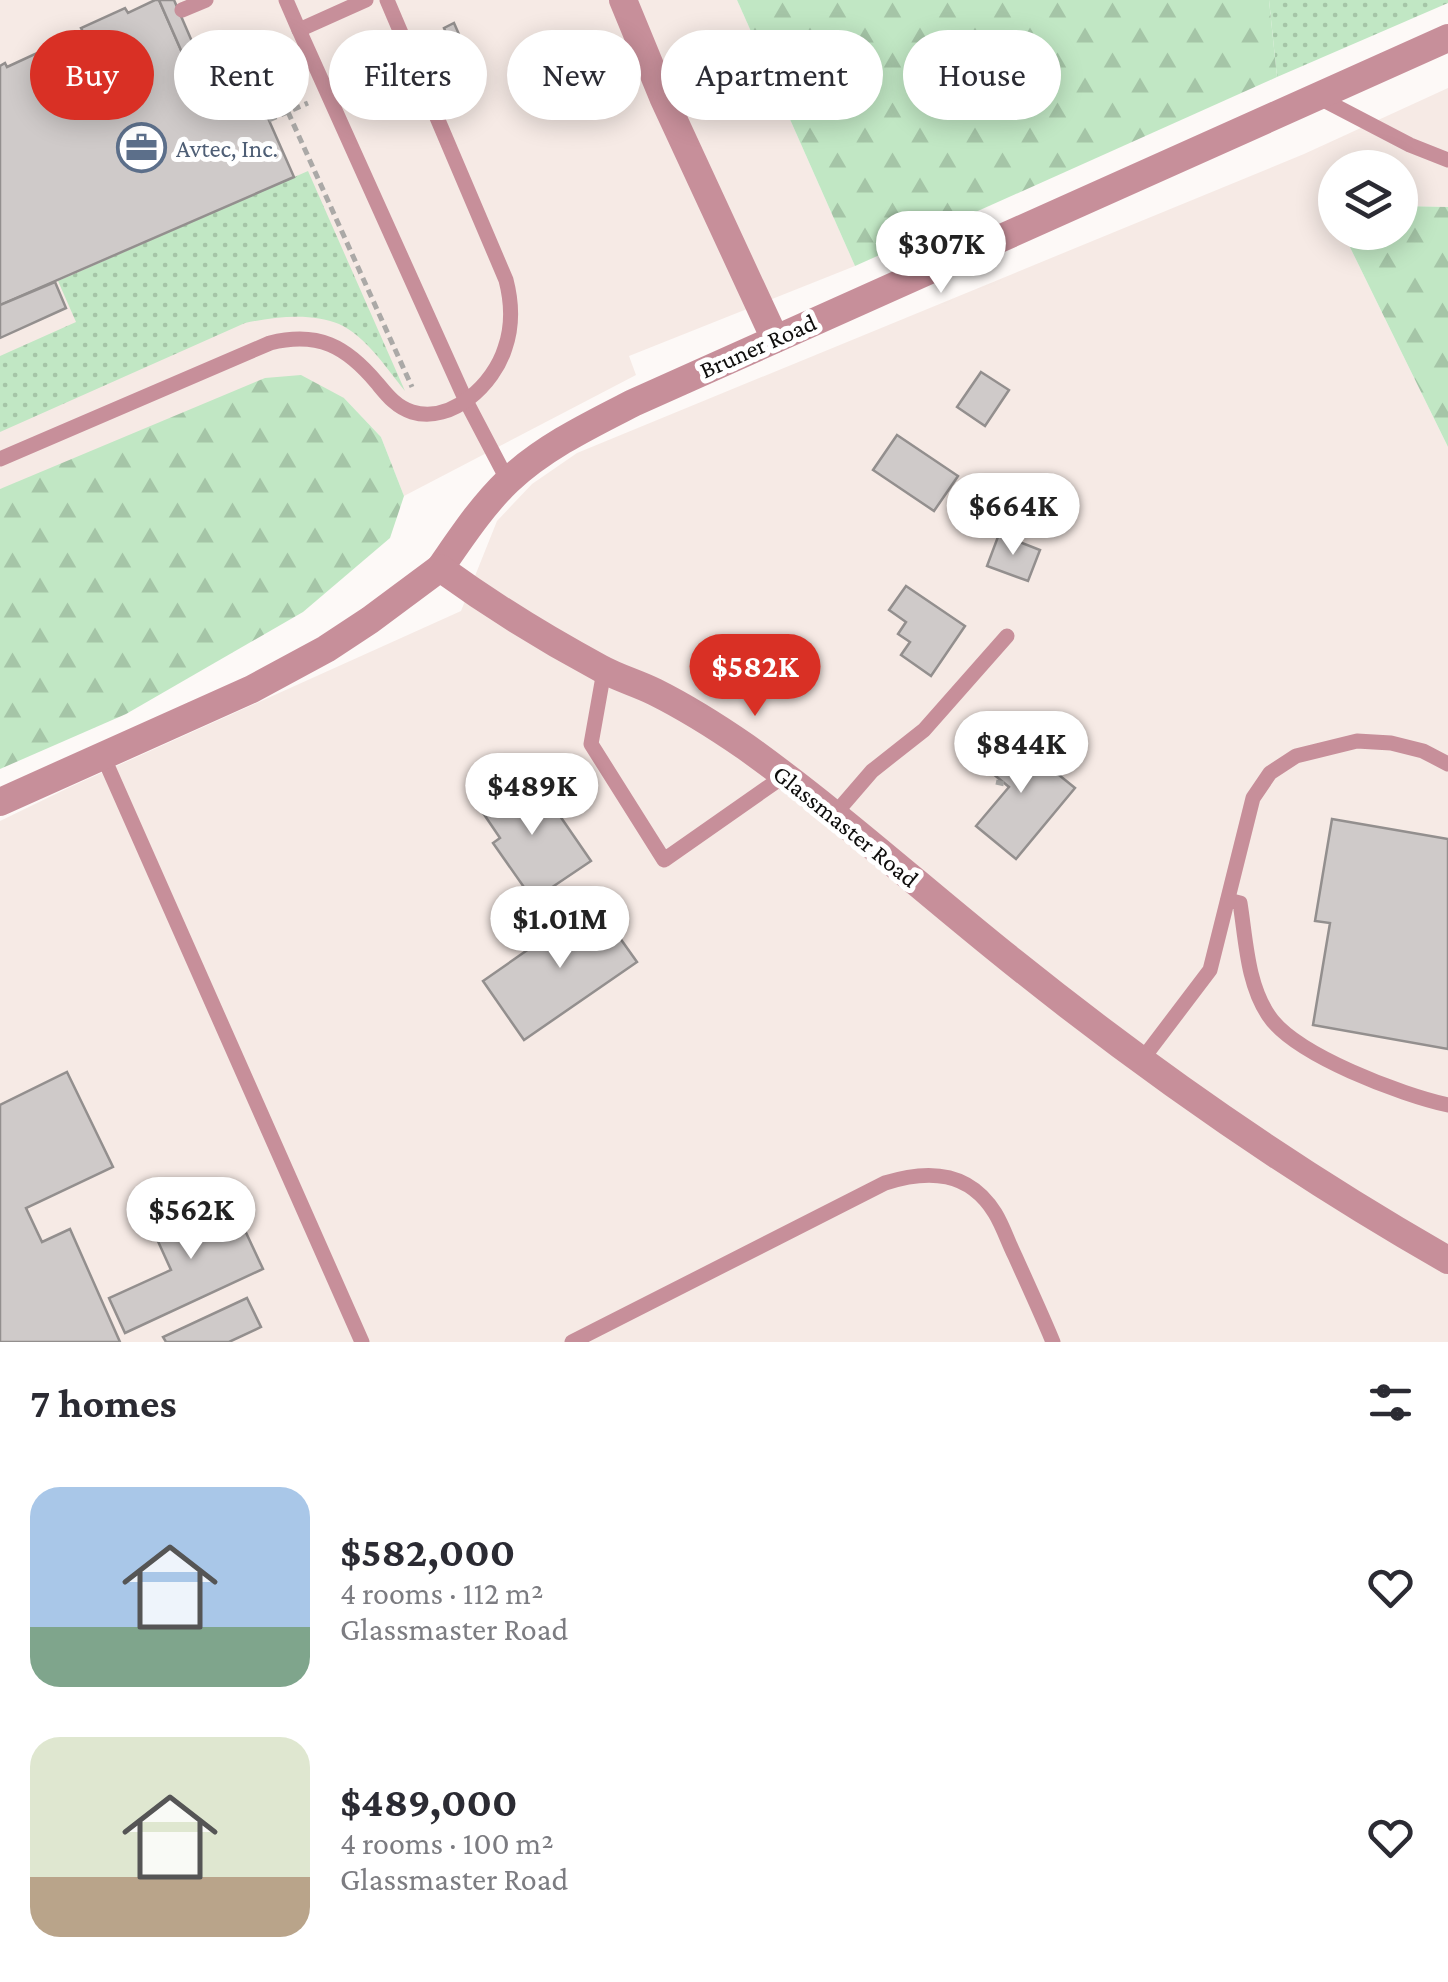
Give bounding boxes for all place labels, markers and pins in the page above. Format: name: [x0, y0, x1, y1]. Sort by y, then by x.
office icon: Avtec, Inc.: [115, 122, 167, 174]
place label: Avtec, Inc.: [176, 135, 278, 162]
pin: $307K: [871, 211, 1011, 296]
pin: $664K: [943, 473, 1083, 558]
pin: $582K: [685, 634, 825, 719]
pin: $844K: [951, 711, 1091, 796]
pin: $489K: [462, 753, 602, 838]
pin: $1.01M: [479, 886, 641, 971]
pin: $562K: [121, 1177, 261, 1262]

